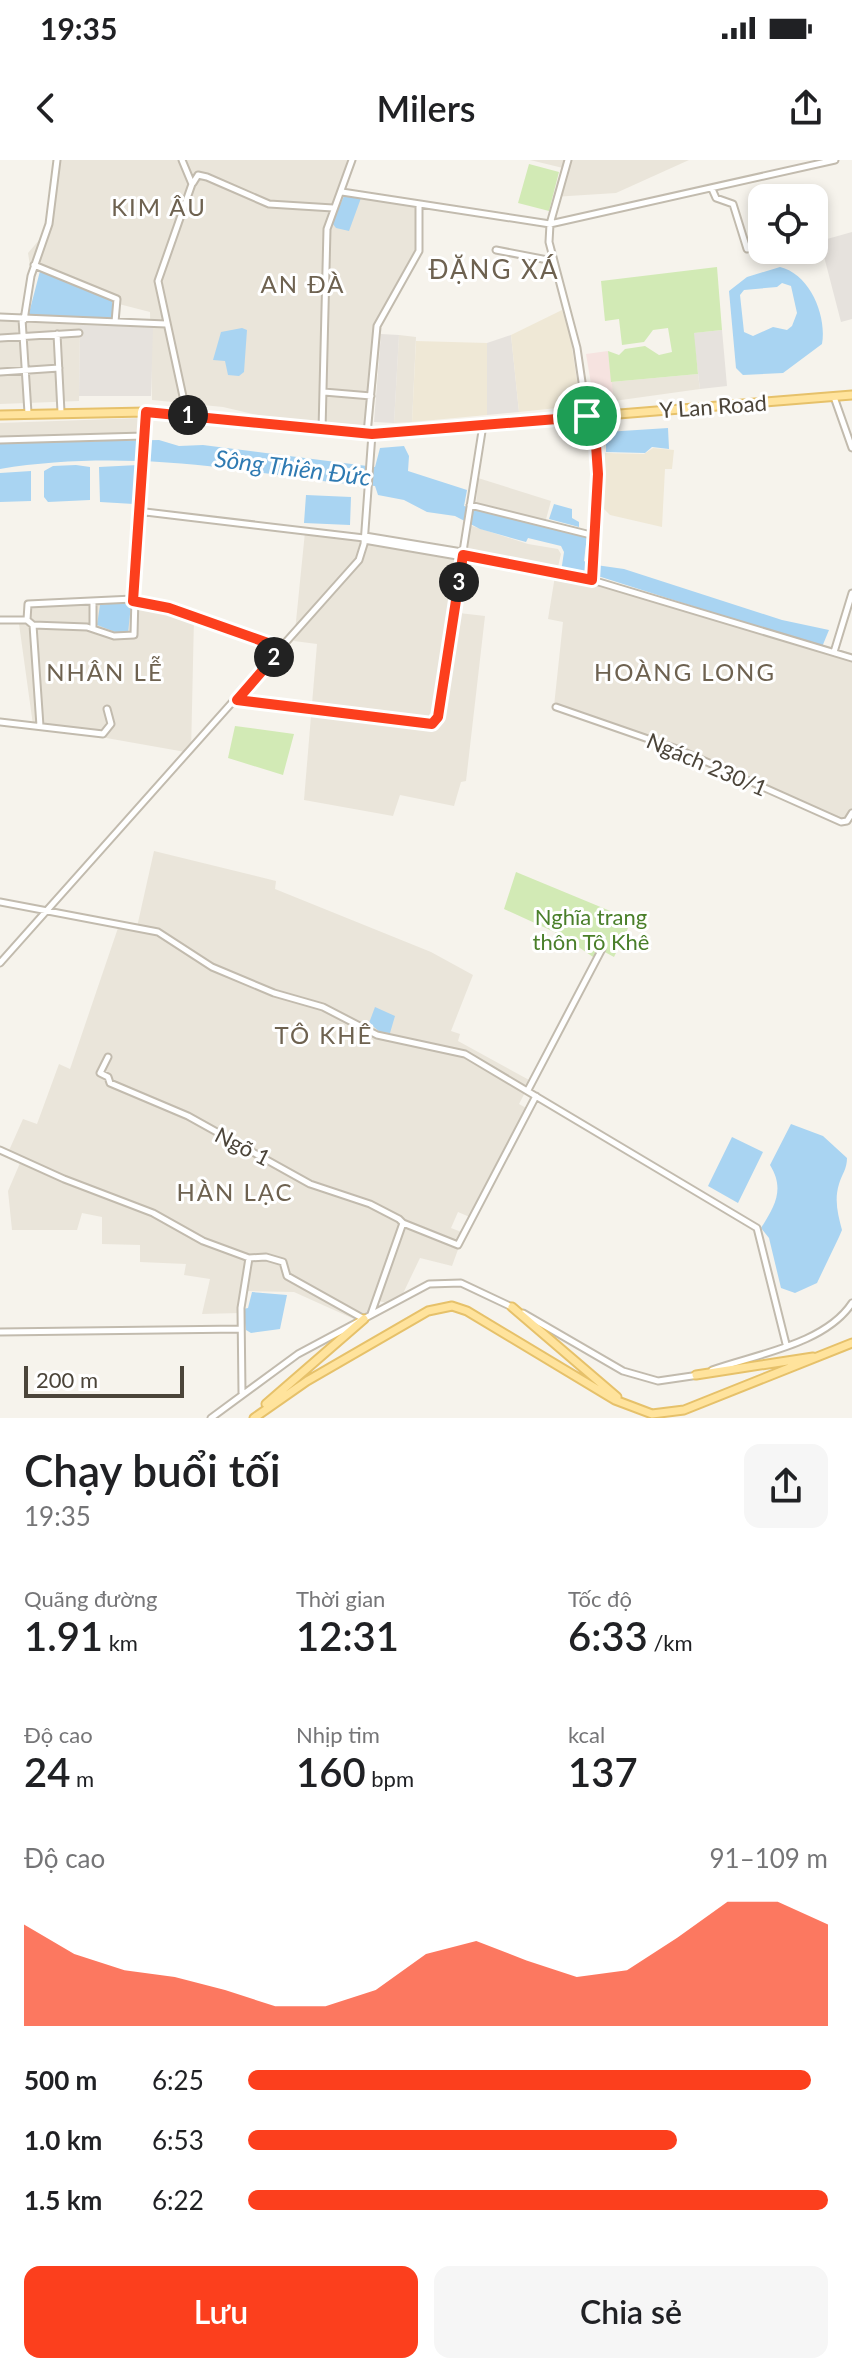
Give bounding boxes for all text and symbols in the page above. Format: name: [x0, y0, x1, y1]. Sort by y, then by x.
text: 19:35: [40, 10, 117, 46]
icon: back: [24, 86, 68, 130]
text: Milers: [376, 86, 476, 130]
icon: share: [784, 86, 828, 130]
map controls: [748, 184, 828, 264]
button: locate: [748, 184, 828, 264]
district label: KIM ÂU: [111, 192, 207, 221]
district label: ĐẶNG XÁ: [428, 253, 560, 285]
district label: AN ĐÀ: [261, 269, 345, 298]
pin: [553, 382, 621, 450]
street label: Y Lan Road: [658, 389, 768, 423]
icon: arrive: [565, 394, 609, 438]
pin: 1: [168, 395, 208, 435]
text: 1: [182, 401, 194, 428]
water label: Sông Thiên Đức: [213, 443, 373, 491]
pin: 3: [439, 562, 479, 602]
text: 3: [453, 568, 465, 595]
pin: 2: [254, 637, 294, 677]
text: 2: [268, 643, 280, 670]
district label: NHÂN LỄ: [46, 655, 164, 686]
district label: HOÀNG LONG: [594, 657, 776, 686]
street label: Ngách 230/1: [643, 727, 771, 801]
park label: Nghĩa trang thôn Tô Khê: [533, 903, 649, 955]
district label: TÔ KHÊ: [275, 1020, 373, 1049]
street label: Ngõ 1: [211, 1121, 275, 1171]
district label: HÀN LẠC: [176, 1177, 294, 1206]
scale bar: [24, 1362, 184, 1398]
text: 200 m: [36, 1366, 98, 1393]
text: Chạy buổi tối: [24, 1444, 281, 1496]
button: share: [744, 1444, 828, 1528]
text: 19:35: [24, 1500, 91, 1532]
text: Quãng đường: [24, 1585, 157, 1612]
text: Thời gian: [296, 1585, 385, 1612]
text: Tốc độ: [568, 1585, 632, 1612]
text: 1.91: [24, 1612, 103, 1660]
text: 12:31: [296, 1612, 399, 1660]
text: 6:33: [568, 1612, 648, 1660]
text: km: [103, 1629, 138, 1656]
text: /km: [648, 1629, 693, 1656]
text: Độ cao: [24, 1721, 93, 1748]
text: Nhịp tim: [296, 1721, 380, 1748]
text: kcal: [568, 1721, 605, 1748]
text: 24: [24, 1748, 70, 1796]
text: 160: [296, 1748, 366, 1796]
text: 137: [568, 1748, 638, 1796]
text: m: [70, 1765, 94, 1792]
text: bpm: [366, 1765, 414, 1792]
text: Độ cao: [24, 1842, 105, 1874]
text: 91–109 m: [709, 1842, 828, 1874]
text: 500 m: [24, 2064, 97, 2096]
text: 6:25: [152, 2064, 204, 2096]
text: 1.0 km: [24, 2124, 102, 2156]
text: 6:53: [152, 2124, 204, 2156]
text: 1.5 km: [24, 2184, 102, 2216]
text: 6:22: [152, 2184, 204, 2216]
button: Lưu: [24, 2266, 418, 2358]
button: Chia sẻ: [434, 2266, 828, 2358]

